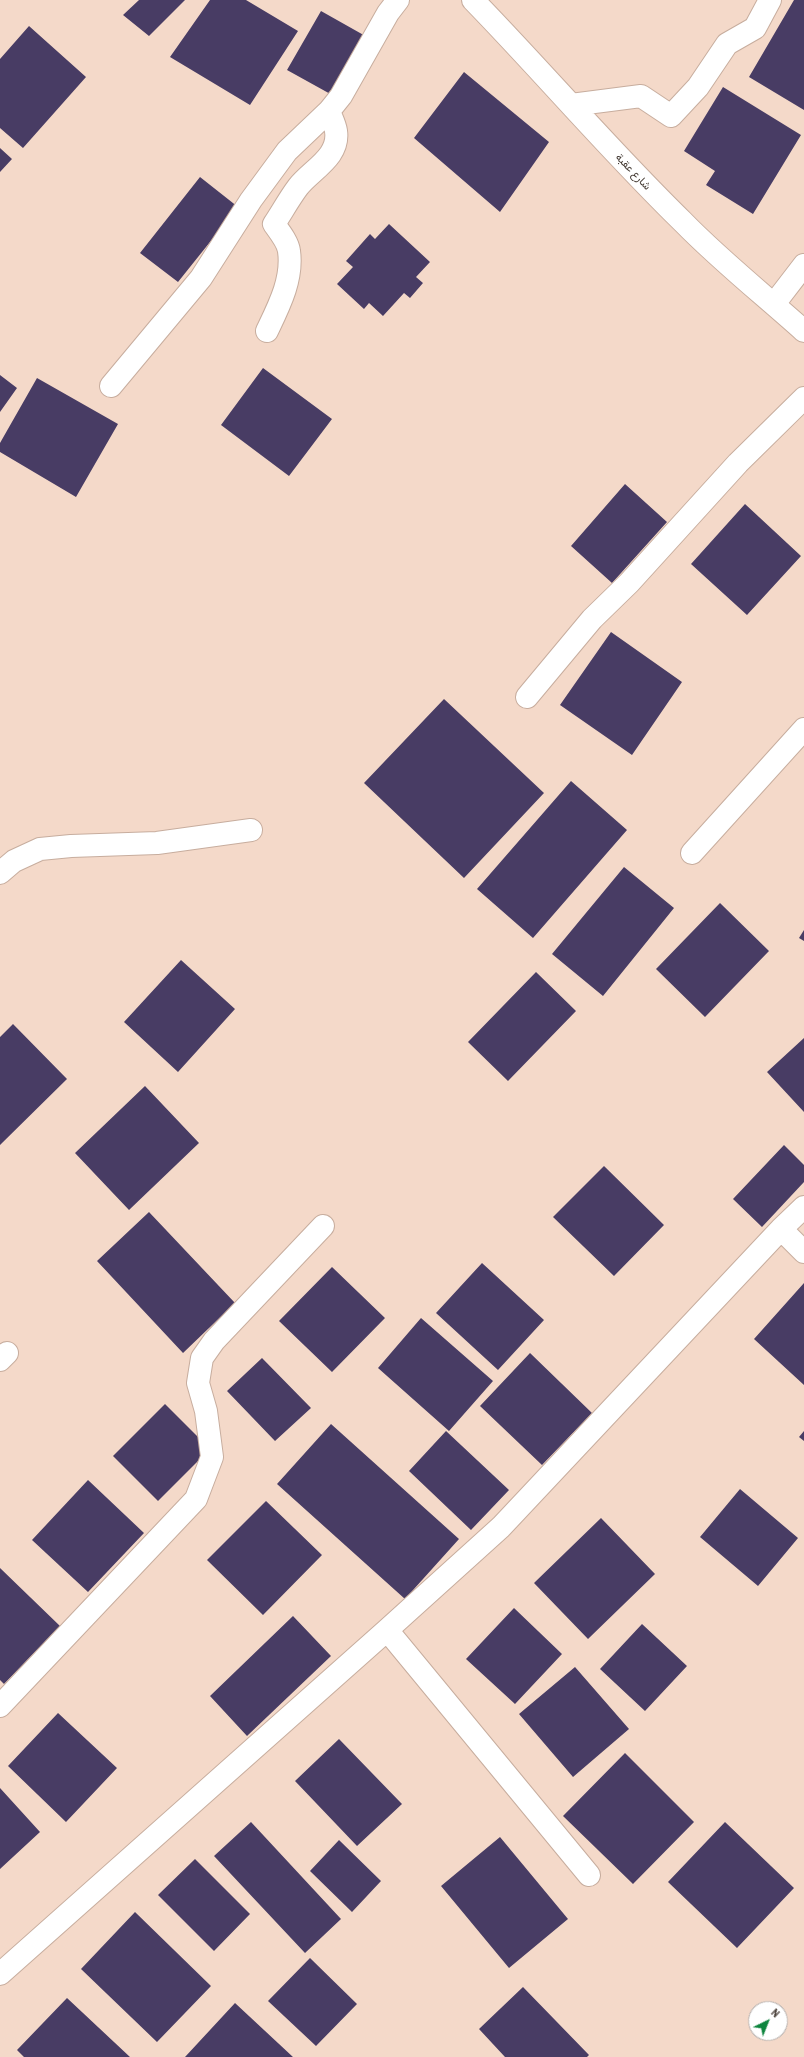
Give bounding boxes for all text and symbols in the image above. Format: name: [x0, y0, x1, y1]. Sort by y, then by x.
street label: شارع عقبة: [612, 151, 654, 193]
north arrow: [748, 2001, 788, 2041]
text: N: [768, 2006, 783, 2020]

